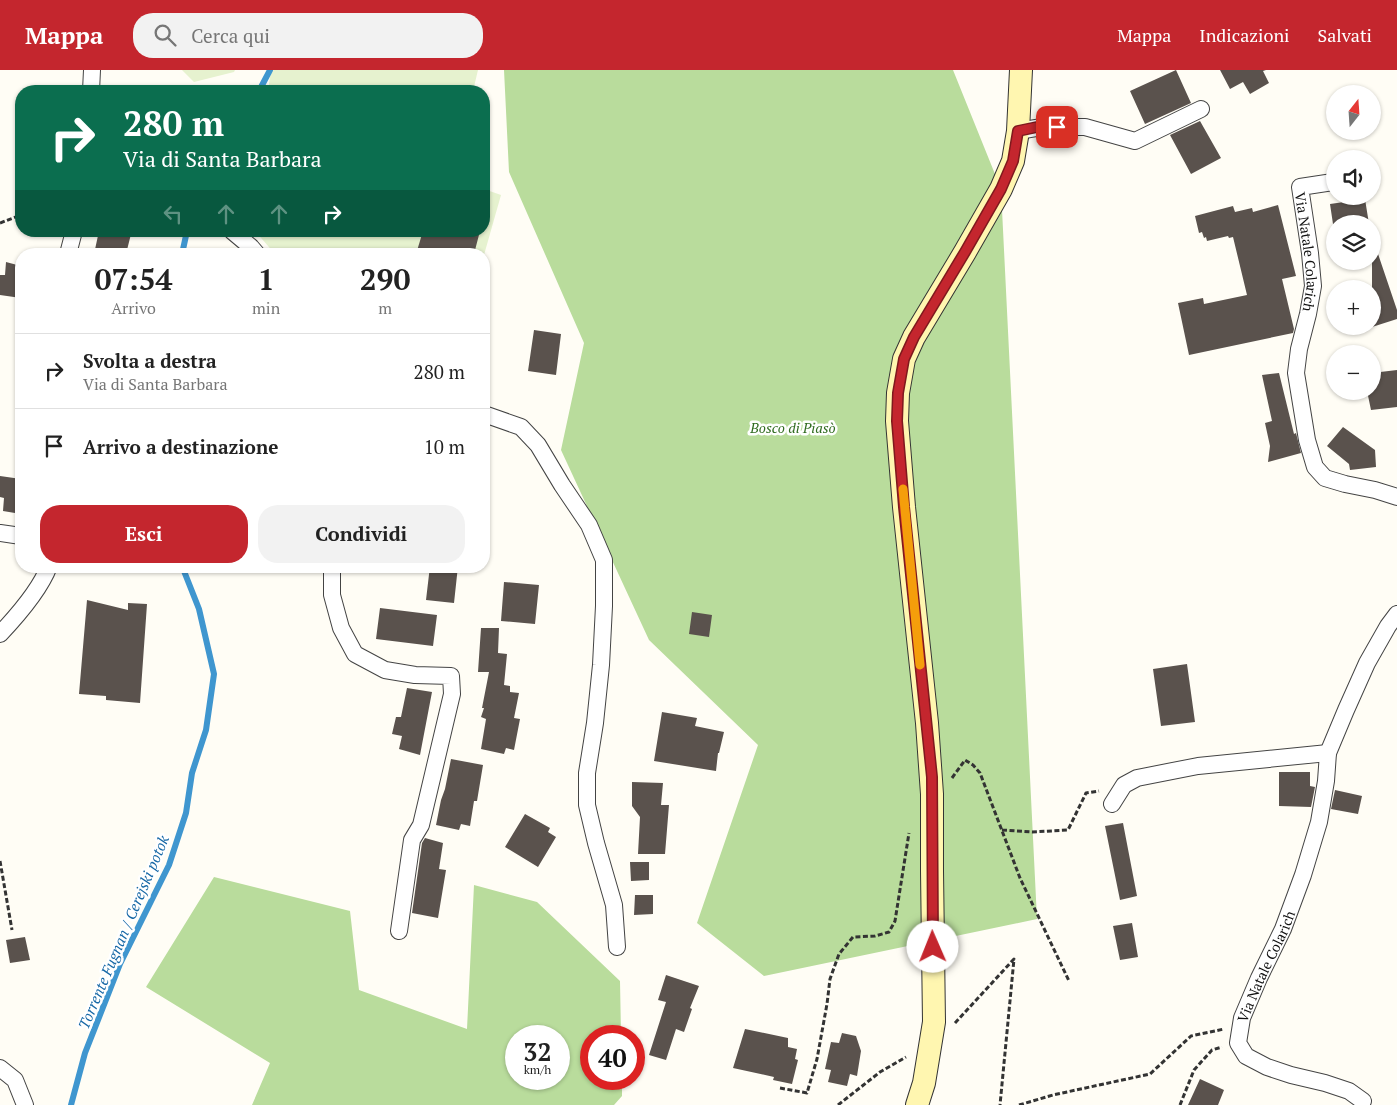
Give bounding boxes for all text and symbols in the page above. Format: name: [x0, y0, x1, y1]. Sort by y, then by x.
search box: [133, 13, 483, 58]
text: Mappa: [25, 19, 103, 51]
icon: search: [151, 21, 179, 49]
text: Cerca qui: [191, 23, 270, 48]
text: Mappa: [1117, 23, 1171, 47]
text: Indicazioni: [1199, 23, 1290, 47]
text: Salvati: [1318, 23, 1372, 47]
north arrow: [1326, 85, 1381, 140]
map controls: [1326, 85, 1381, 400]
text: 280 m: [123, 100, 224, 146]
icon: right: [40, 105, 105, 170]
pin: [1036, 106, 1078, 148]
icon: arrive: [1043, 113, 1071, 141]
text: Via di Santa Barbara: [123, 144, 322, 173]
button: sound: [1326, 150, 1381, 205]
street label: Via Natale Colarich: [1291, 191, 1323, 313]
icon: left: [159, 200, 187, 228]
icon: ahead: [212, 200, 240, 228]
icon: ahead: [265, 200, 293, 228]
icon: right: [318, 200, 346, 228]
button: layers: [1326, 215, 1381, 270]
text: 07:54: [94, 259, 173, 299]
text: 1: [258, 259, 275, 299]
text: 290: [360, 259, 411, 299]
button: +: [1326, 280, 1381, 335]
text: Arrivo: [111, 297, 156, 319]
text: min: [252, 297, 280, 319]
text: m: [378, 297, 392, 319]
button: −: [1326, 345, 1381, 400]
text: Svolta a destra: [83, 348, 217, 373]
icon: right: [40, 357, 68, 385]
text: 280 m: [414, 359, 465, 384]
text: Via di Santa Barbara: [83, 373, 227, 395]
park label: Bosco di Piasò: [749, 418, 836, 437]
icon: arrive: [40, 432, 68, 460]
text: Arrivo a destinazione: [83, 434, 278, 459]
text: 10 m: [424, 434, 465, 459]
button: Esci: [40, 505, 248, 563]
button: Condividi: [258, 505, 465, 563]
water label: Torrente Fugnan / Cerejski potok: [73, 831, 173, 1032]
street label: Via Natale Colarich: [1232, 908, 1299, 1025]
position arrow: [906, 920, 958, 972]
speed limit sign: 40: [580, 1025, 645, 1090]
text: 32: [523, 1035, 552, 1068]
text: km/h: [524, 1062, 551, 1077]

